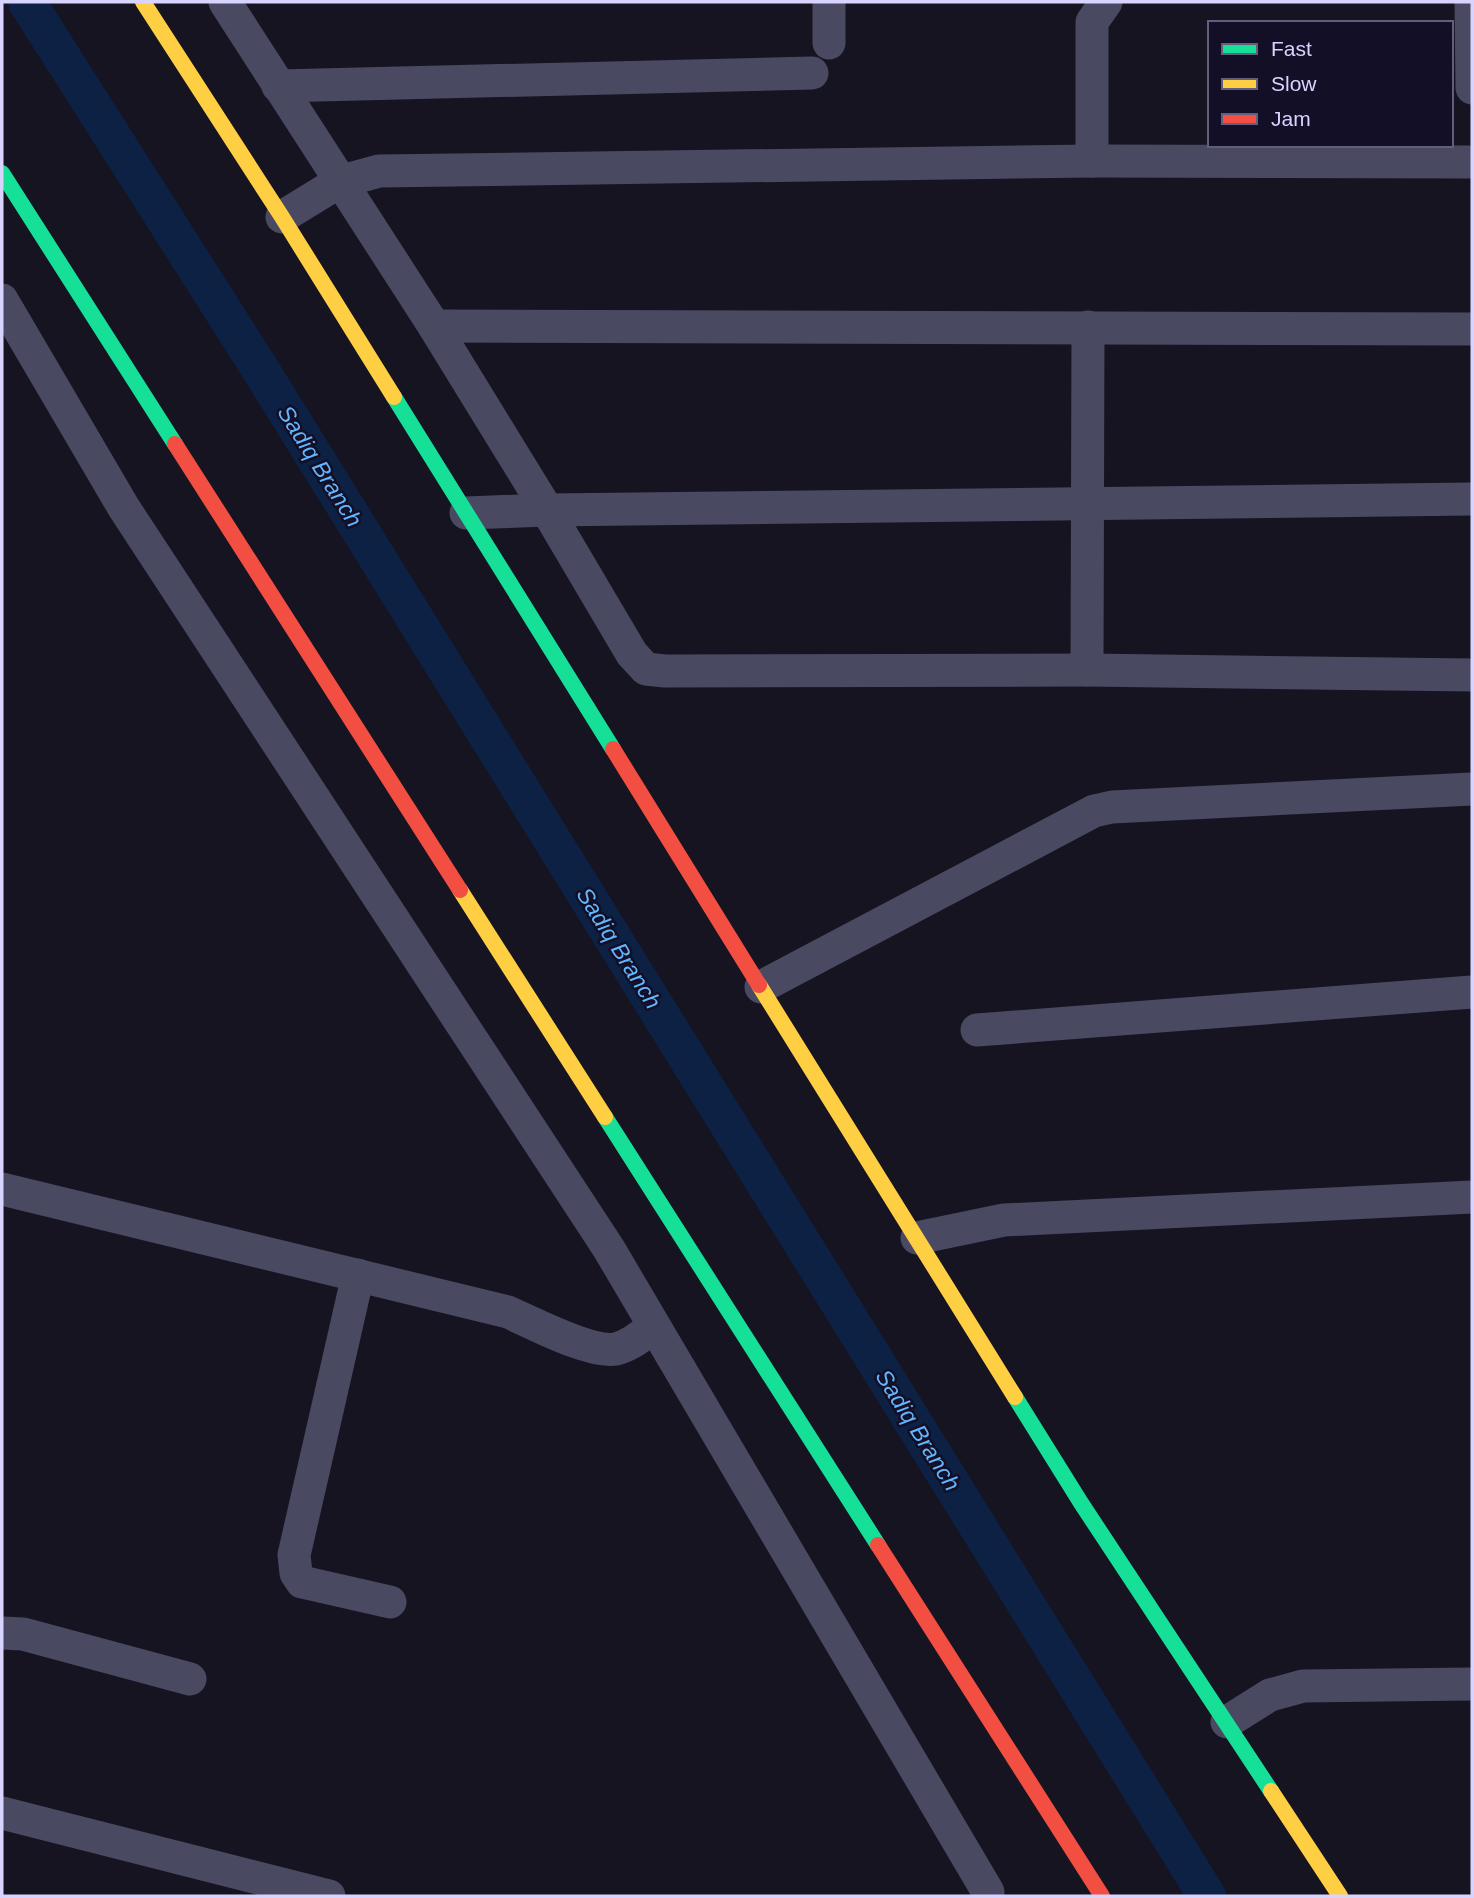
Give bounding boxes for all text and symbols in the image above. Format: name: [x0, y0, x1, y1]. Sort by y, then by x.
legend: [1208, 21, 1453, 147]
text: Fast: [1271, 37, 1312, 60]
text: Slow: [1271, 72, 1317, 95]
text: Jam: [1271, 107, 1311, 130]
water label: Sadiq Branch: [272, 401, 368, 531]
water label: Sadiq Branch: [571, 883, 667, 1013]
water label: Sadiq Branch: [870, 1365, 966, 1495]

